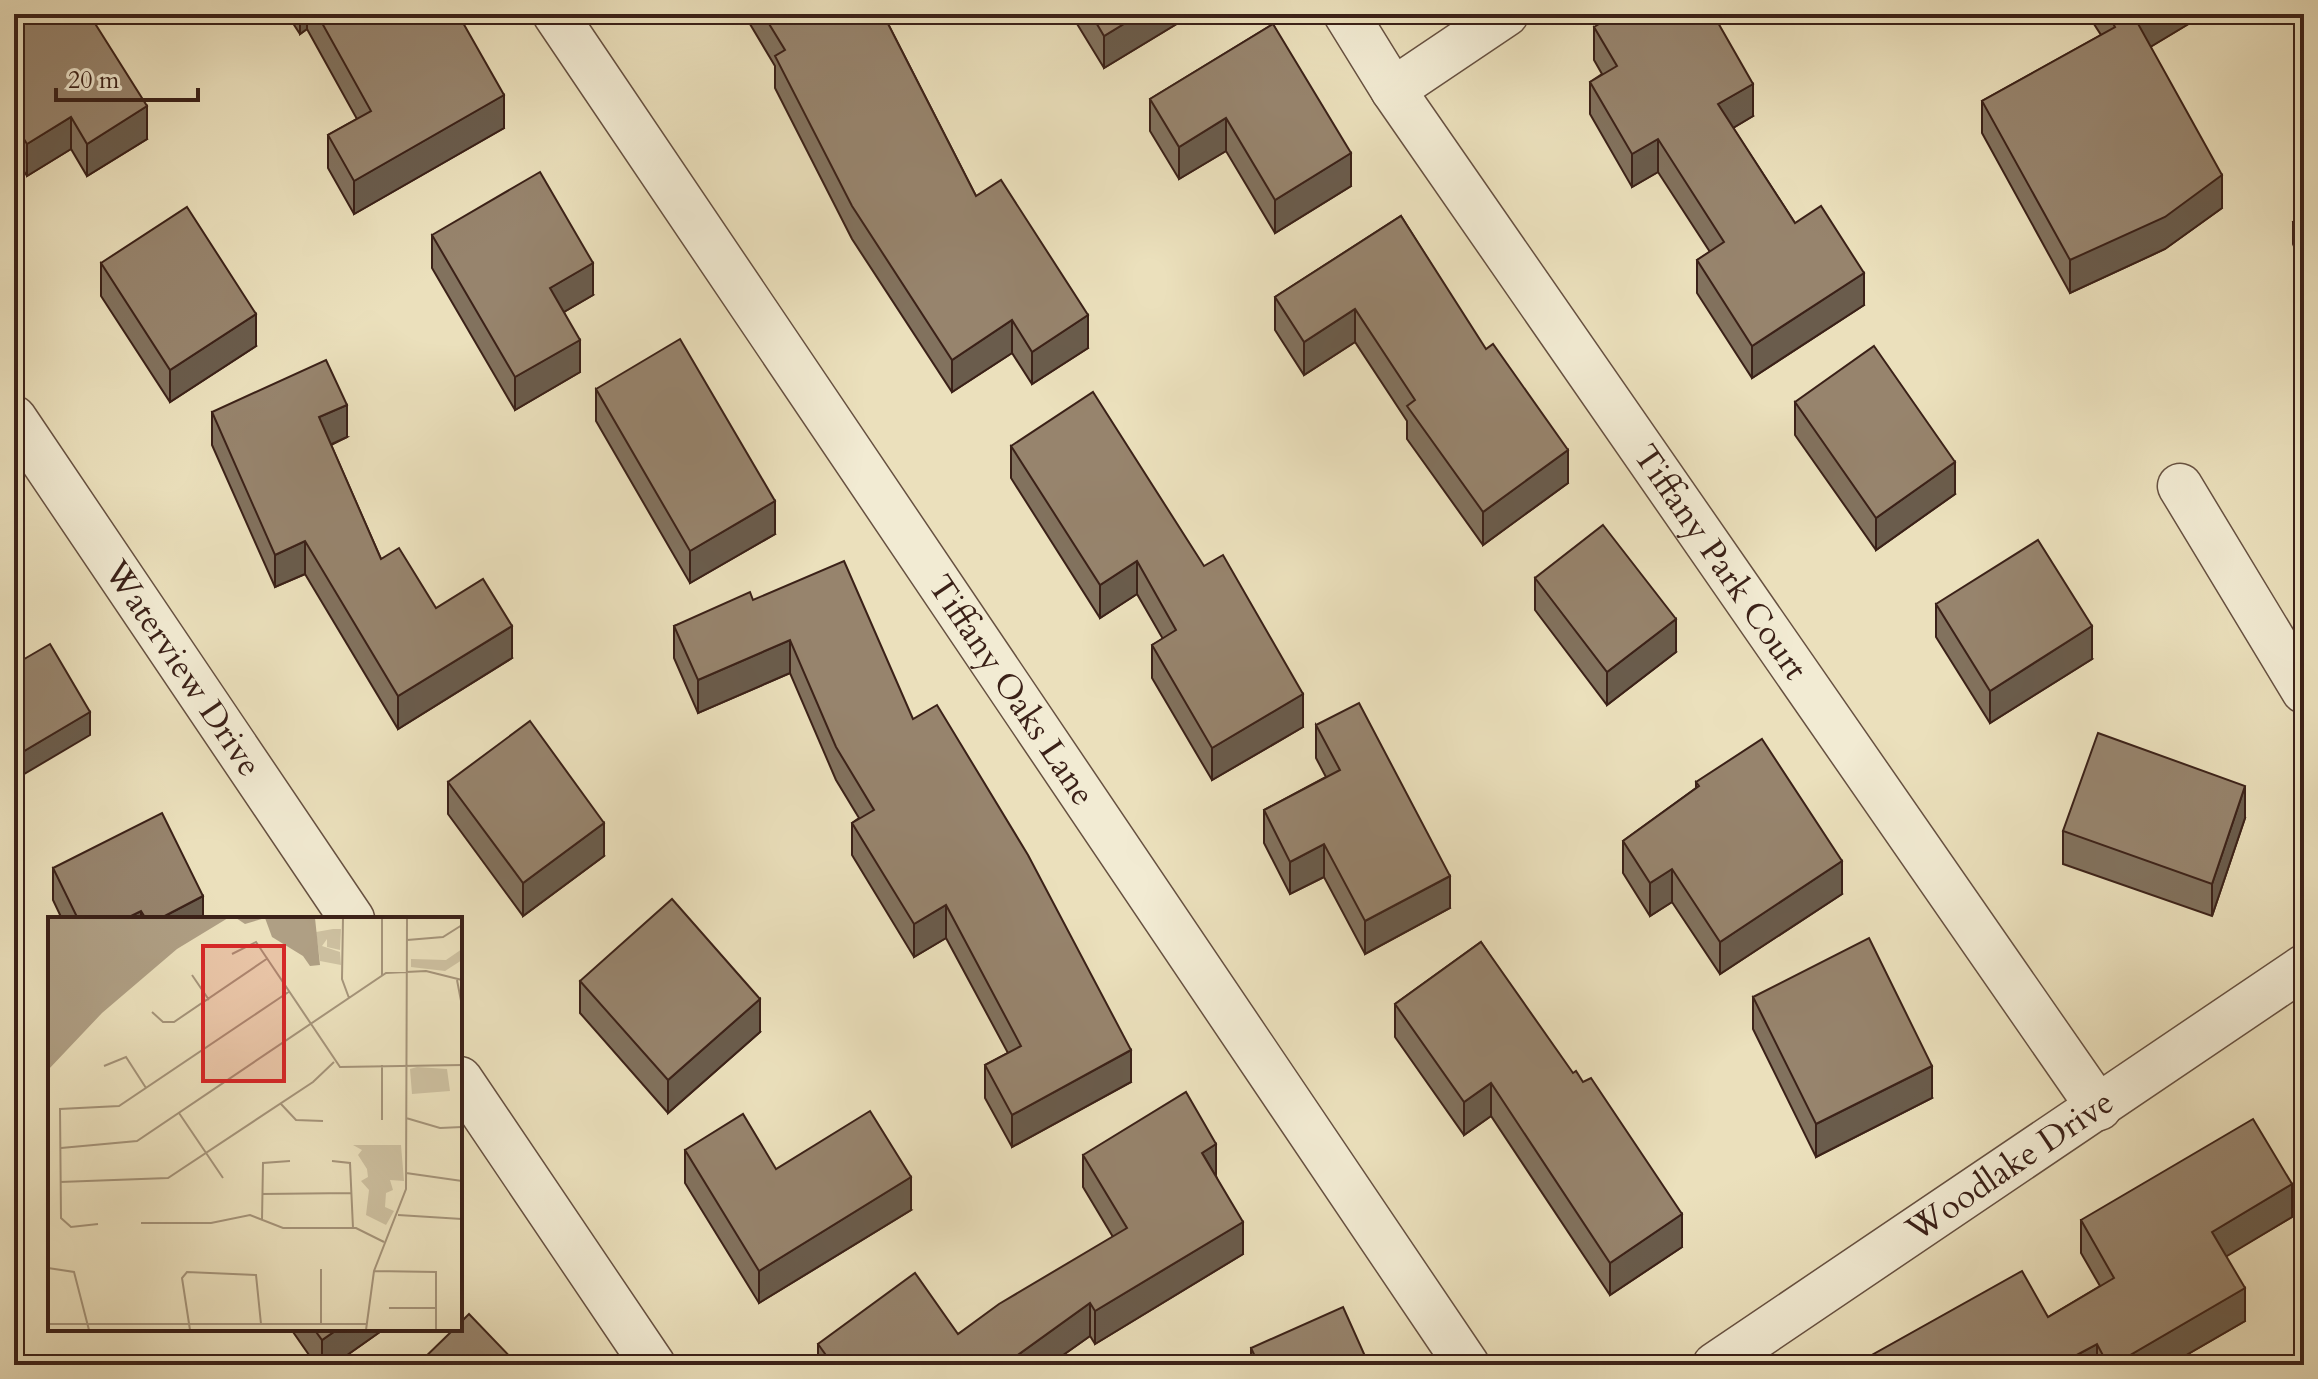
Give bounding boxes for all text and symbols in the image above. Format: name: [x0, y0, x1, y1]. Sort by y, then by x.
scale bar: [56, 52, 198, 102]
text: 20 m: [68, 64, 120, 97]
street label: Tiffany Park Court: [1623, 435, 1818, 689]
street label: Waterview Drive: [93, 550, 272, 786]
street label: Tiffany Oaks Lane: [917, 566, 1106, 815]
inset map: [48, 917, 462, 1331]
street label: Woodlake Drive: [1896, 1079, 2123, 1253]

